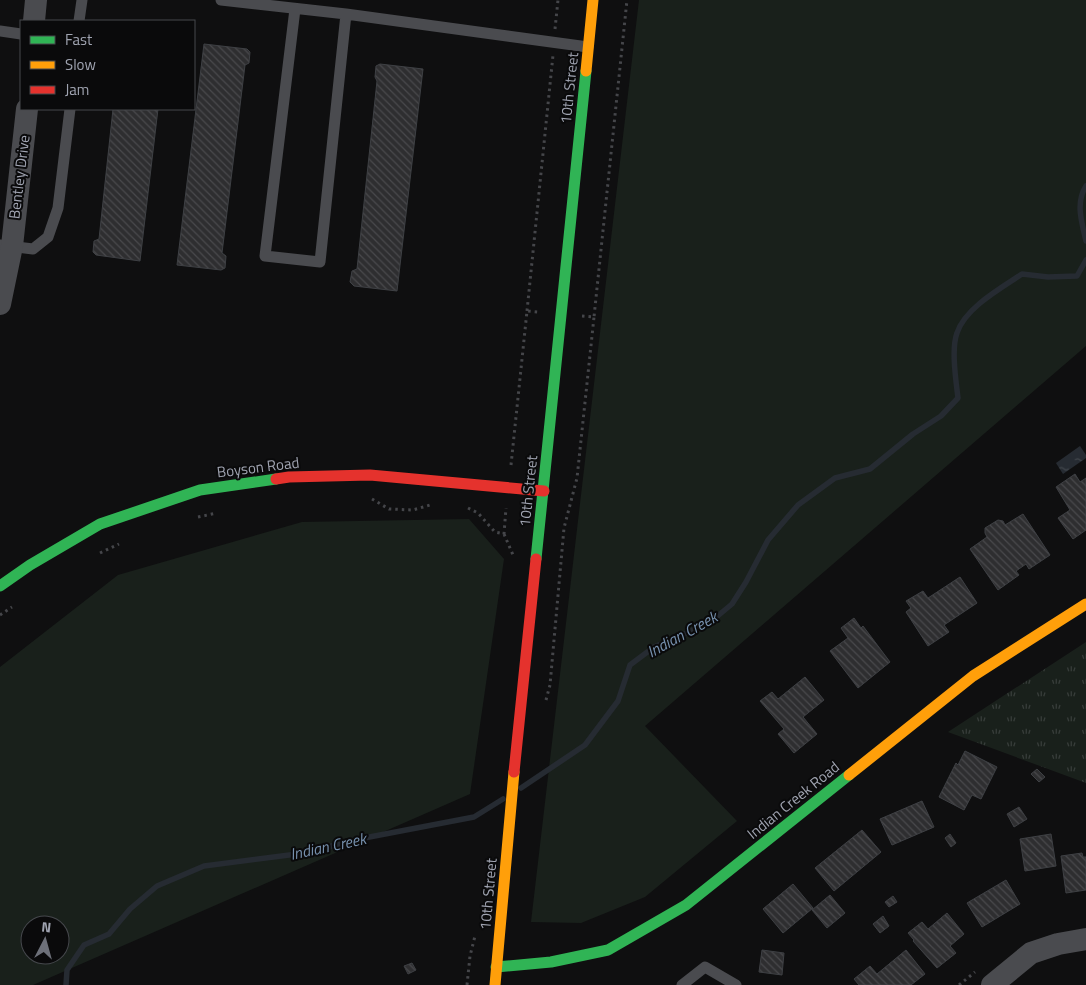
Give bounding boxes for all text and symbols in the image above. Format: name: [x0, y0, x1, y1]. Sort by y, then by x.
legend: [20, 20, 195, 110]
text: Fast: [65, 28, 93, 51]
street label: 10th Street: [554, 50, 584, 125]
text: Slow: [65, 53, 96, 76]
text: Jam: [65, 78, 89, 101]
street label: Bentley Drive: [2, 134, 36, 220]
street label: Boyson Road: [215, 451, 301, 483]
street label: 10th Street: [513, 453, 543, 528]
water label: Indian Creek: [642, 604, 723, 663]
street label: Indian Creek Road: [742, 755, 844, 845]
water label: Indian Creek: [288, 826, 370, 866]
street label: 10th Street: [473, 856, 503, 931]
north arrow: [20, 915, 70, 965]
text: N: [40, 916, 52, 938]

